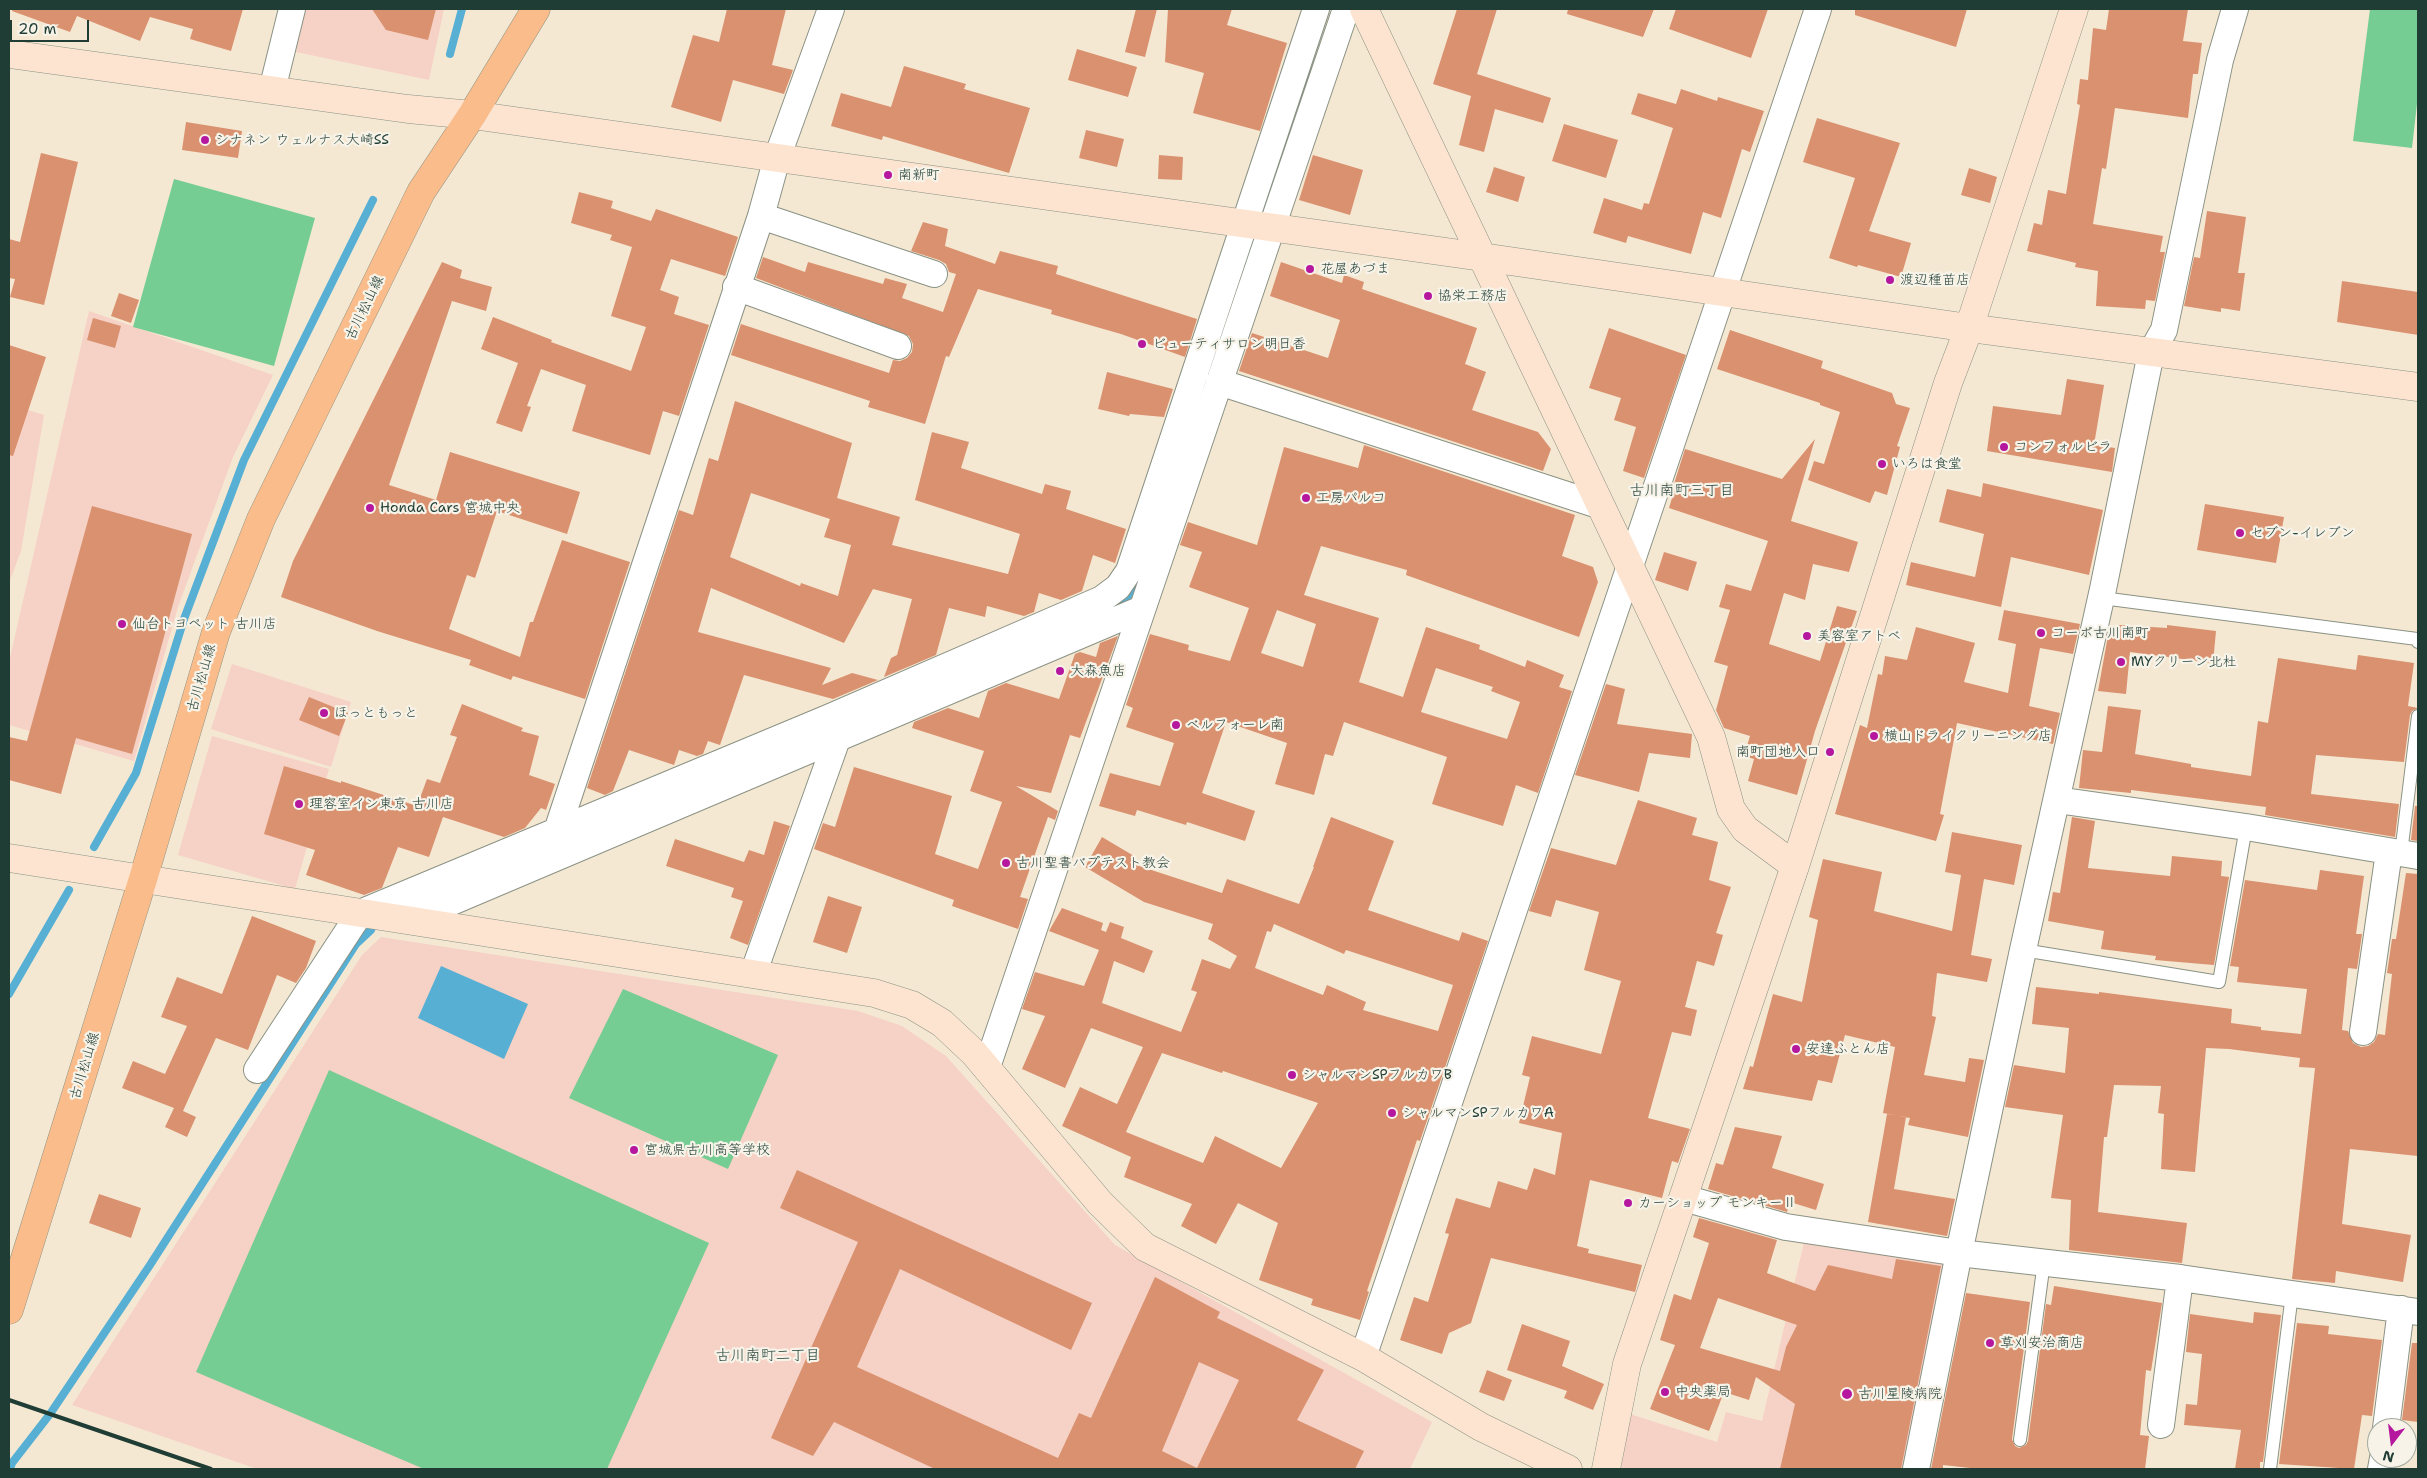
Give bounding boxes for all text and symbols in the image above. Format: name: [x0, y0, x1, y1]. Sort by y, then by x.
scale bar: [12, 10, 91, 42]
text: 20 m: [18, 19, 57, 39]
place label: シナネン ウェルナス大崎SS: [215, 132, 389, 148]
marker: シナネン ウェルナス大崎SS: [199, 134, 211, 146]
place label: 南新町: [898, 167, 940, 183]
marker: 南新町: [882, 169, 894, 181]
place label: 花屋あづま: [1320, 261, 1390, 277]
marker: 花屋あづま: [1304, 263, 1316, 275]
place label: 渡辺種苗店: [1900, 272, 1970, 288]
street label: 古川松山線: [342, 273, 388, 343]
marker: 渡辺種苗店: [1884, 274, 1896, 286]
place label: 協栄工務店: [1438, 288, 1508, 304]
marker: 協栄工務店: [1422, 290, 1434, 302]
place label: ビューティサロン明日香: [1152, 336, 1306, 352]
marker: ビューティサロン明日香: [1136, 338, 1148, 350]
place label: コンフォルビラ: [2014, 439, 2112, 455]
marker: コンフォルビラ: [1998, 441, 2010, 453]
place label: いろは食堂: [1892, 456, 1962, 472]
marker: いろは食堂: [1876, 458, 1888, 470]
district label: 古川南町三丁目: [1630, 482, 1734, 500]
place label: 工房パルコ: [1316, 490, 1386, 506]
marker: 工房パルコ: [1300, 492, 1312, 504]
place label: Honda Cars 宮城中央: [380, 500, 520, 516]
marker: Honda Cars 宮城中央: [364, 502, 376, 514]
place label: セブン-イレブン: [2250, 525, 2355, 541]
marker: セブン-イレブン: [2234, 527, 2246, 539]
place label: 仙台トヨペット 古川店: [132, 616, 277, 632]
marker: 仙台トヨペット 古川店: [116, 618, 128, 630]
place label: コーポ古川南町: [2051, 625, 2149, 641]
marker: コーポ古川南町: [2035, 627, 2047, 639]
place label: 美容室アトベ: [1817, 628, 1901, 644]
marker: 美容室アトベ: [1801, 630, 1813, 642]
street label: 古川松山線: [184, 642, 220, 714]
place label: MYクリーン北杜: [2131, 654, 2237, 670]
marker: MYクリーン北杜: [2115, 656, 2127, 668]
place label: 大森魚店: [1070, 663, 1126, 679]
marker: 大森魚店: [1054, 665, 1066, 677]
place label: ほっともっと: [334, 705, 418, 721]
marker: ほっともっと: [318, 707, 330, 719]
place label: ベルフォーレ南: [1186, 717, 1284, 733]
marker: ベルフォーレ南: [1170, 719, 1182, 731]
place label: 横山ドライクリーニング店: [1884, 728, 2052, 744]
marker: 横山ドライクリーニング店: [1868, 730, 1880, 742]
place label: 南町団地入口: [1736, 744, 1820, 760]
marker: 南町団地入口: [1824, 746, 1836, 758]
place label: 理容室イン東京 古川店: [309, 796, 454, 812]
marker: 理容室イン東京 古川店: [293, 798, 305, 810]
place label: 古川聖書バプテスト教会: [1016, 855, 1170, 871]
marker: 古川聖書バプテスト教会: [1000, 857, 1012, 869]
street label: 古川松山線: [67, 1030, 103, 1102]
place label: 安達ふとん店: [1806, 1041, 1890, 1057]
marker: 安達ふとん店: [1790, 1043, 1802, 1055]
place label: シャルマンSPフルカワB: [1302, 1067, 1452, 1083]
marker: シャルマンSPフルカワB: [1286, 1069, 1298, 1081]
place label: シャルマンSPフルカワA: [1402, 1105, 1554, 1121]
marker: シャルマンSPフルカワA: [1386, 1107, 1398, 1119]
place label: 宮城県古川高等学校: [644, 1142, 770, 1158]
marker: 宮城県古川高等学校: [628, 1144, 640, 1156]
place label: カーショップ モンキーⅡ: [1638, 1195, 1797, 1211]
marker: カーショップ モンキーⅡ: [1622, 1197, 1634, 1209]
place label: 草刈安治商店: [2000, 1335, 2084, 1351]
marker: 草刈安治商店: [1984, 1337, 1996, 1349]
district label: 古川南町二丁目: [716, 1347, 820, 1365]
place label: 中央薬局: [1675, 1384, 1731, 1400]
marker: 中央薬局: [1659, 1386, 1671, 1398]
place label: 古川星陵病院: [1858, 1386, 1942, 1402]
marker: 古川星陵病院: [1840, 1387, 1854, 1401]
north arrow: [2367, 1418, 2417, 1468]
text: N: [2381, 1446, 2396, 1467]

